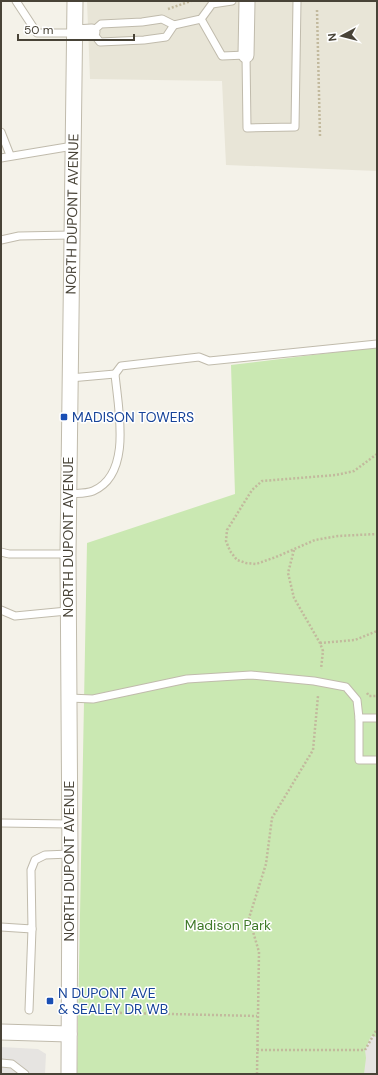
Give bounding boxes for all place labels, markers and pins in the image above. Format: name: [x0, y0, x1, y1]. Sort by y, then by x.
place label: MADISON TOWERS: [72, 408, 194, 426]
marker: MADISON TOWERS: [59, 412, 69, 422]
place label: N DUPONT AVE & SEALEY DR WB: [58, 984, 168, 1018]
marker: N DUPONT AVE & SEALEY DR WB: [45, 996, 55, 1006]

